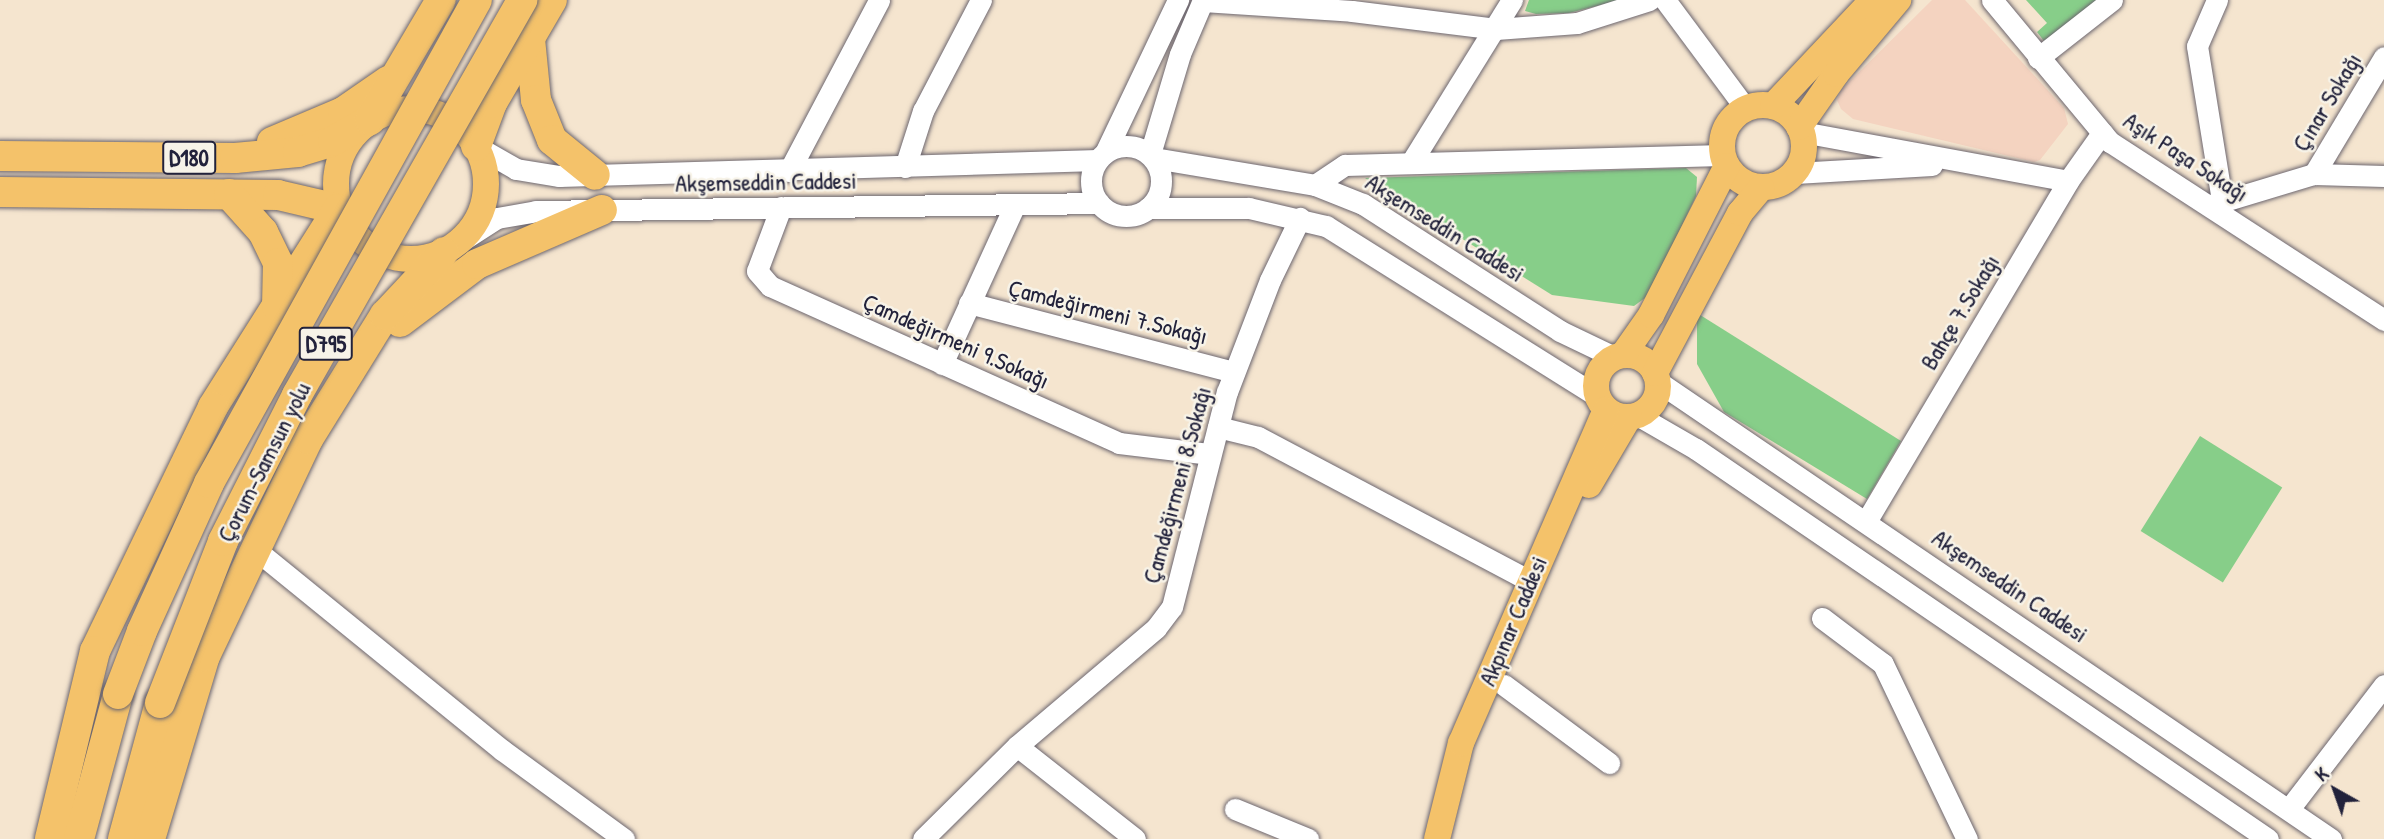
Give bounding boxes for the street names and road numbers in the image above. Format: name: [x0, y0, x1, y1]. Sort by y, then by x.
street label: Çınar Sokağı: [2286, 48, 2368, 156]
street label: Aşık Paşa Sokağı: [2118, 106, 2254, 208]
road number: D180: [161, 139, 217, 178]
street label: Akşemseddin Caddesi: [675, 166, 857, 198]
street label: Akşemseddin Caddesi: [1360, 168, 1530, 288]
street label: Bahçe 7.Sokağı: [1914, 249, 2006, 375]
street label: Çamdeğirmeni 7.Sokağı: [1006, 273, 1210, 351]
street label: Çamdeğirmeni 9.Sokağı: [858, 287, 1054, 395]
road number: D795: [298, 324, 354, 364]
street label: Çorum-Samsun yolu: [211, 377, 317, 547]
street label: Çamdeğirmeni 8.Sokağı: [1137, 384, 1217, 586]
street label: Akşemseddin Caddesi: [1927, 523, 2093, 649]
street label: Akpınar Caddesi: [1473, 552, 1553, 690]

